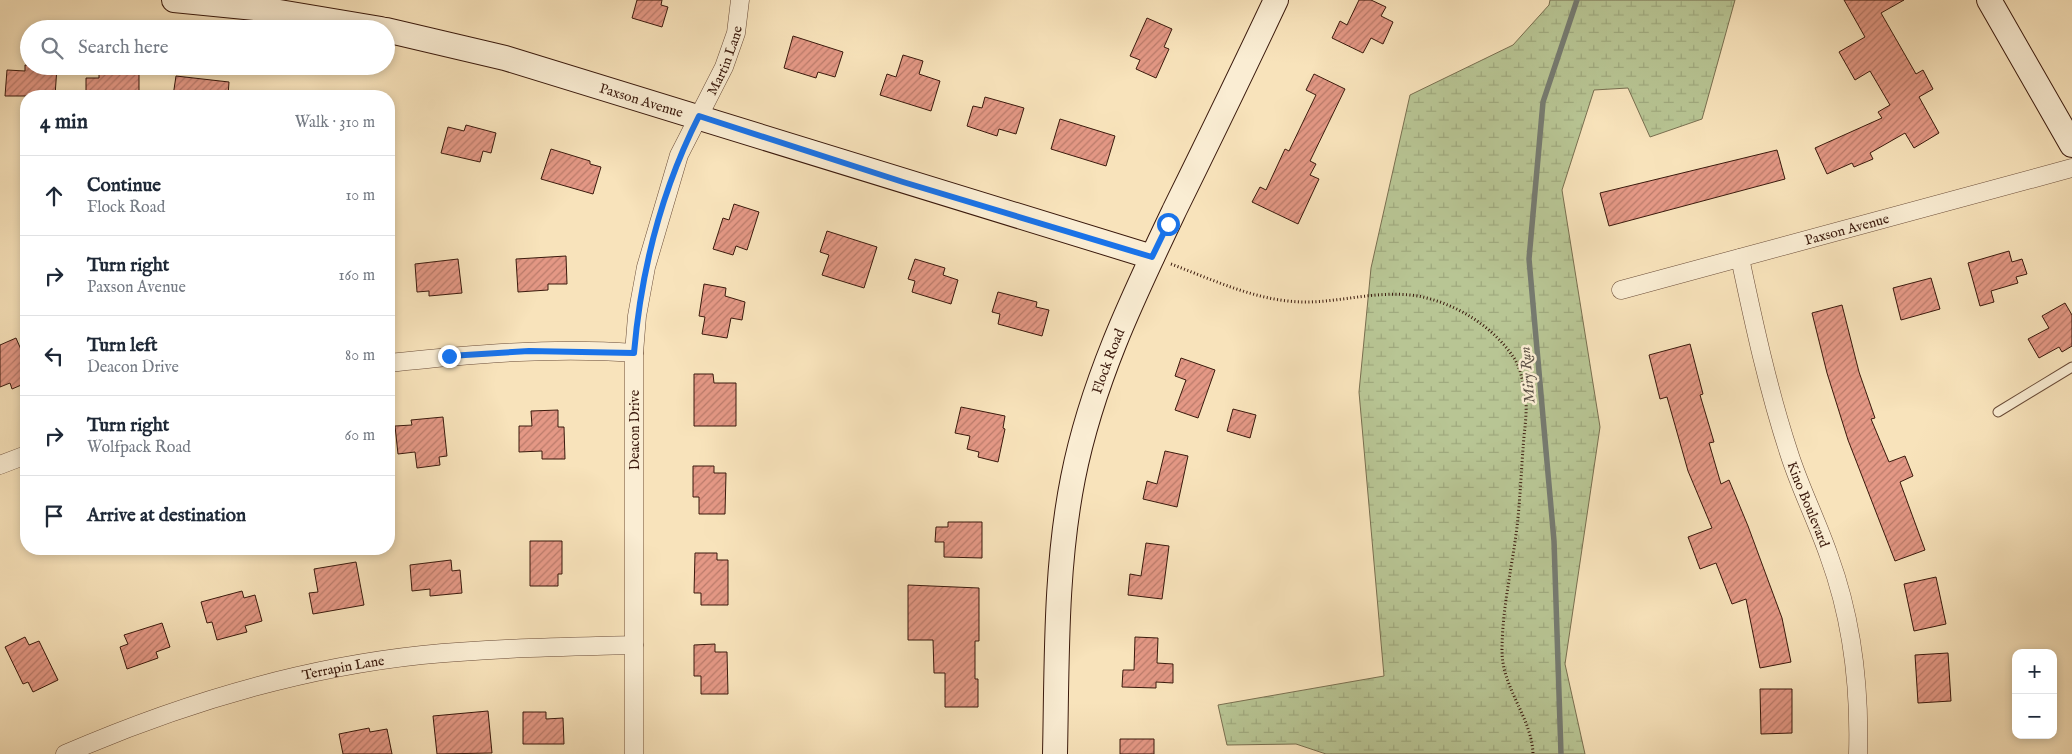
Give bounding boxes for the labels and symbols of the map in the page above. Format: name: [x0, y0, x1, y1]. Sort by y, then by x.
street label: Martin Lane: [703, 24, 747, 98]
street label: Paxson Avenue: [597, 80, 686, 122]
street label: Paxson Avenue: [1803, 210, 1892, 250]
route start: [1157, 213, 1180, 236]
street label: Flock Road: [1088, 326, 1129, 396]
route end: [438, 345, 461, 368]
water label: Miry Run: [1516, 346, 1539, 404]
street label: Deacon Drive: [626, 389, 644, 470]
street label: Kino Boulevard: [1782, 459, 1833, 550]
street label: Terrapin Lane: [300, 652, 386, 685]

